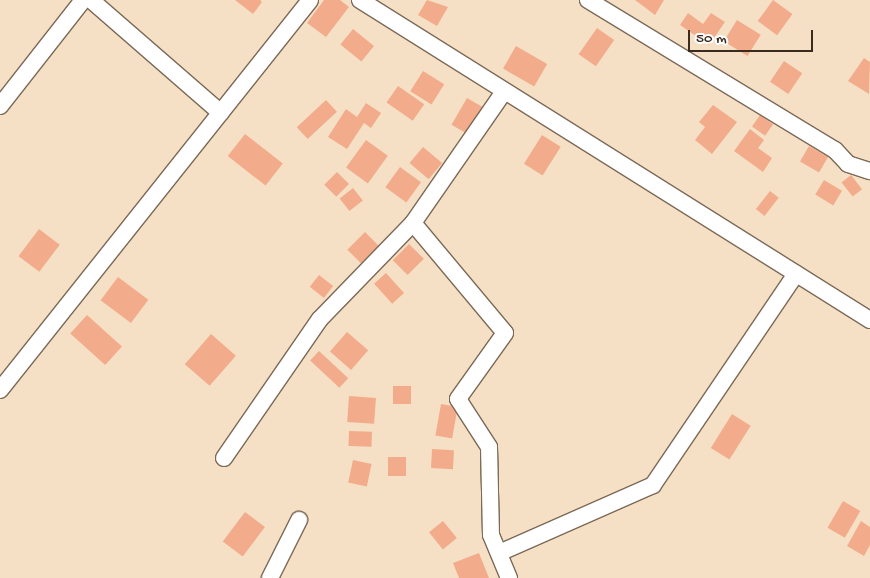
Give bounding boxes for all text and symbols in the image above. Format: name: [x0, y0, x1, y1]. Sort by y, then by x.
scale bar: [690, 20, 815, 52]
text: 50 m: [696, 30, 727, 48]

